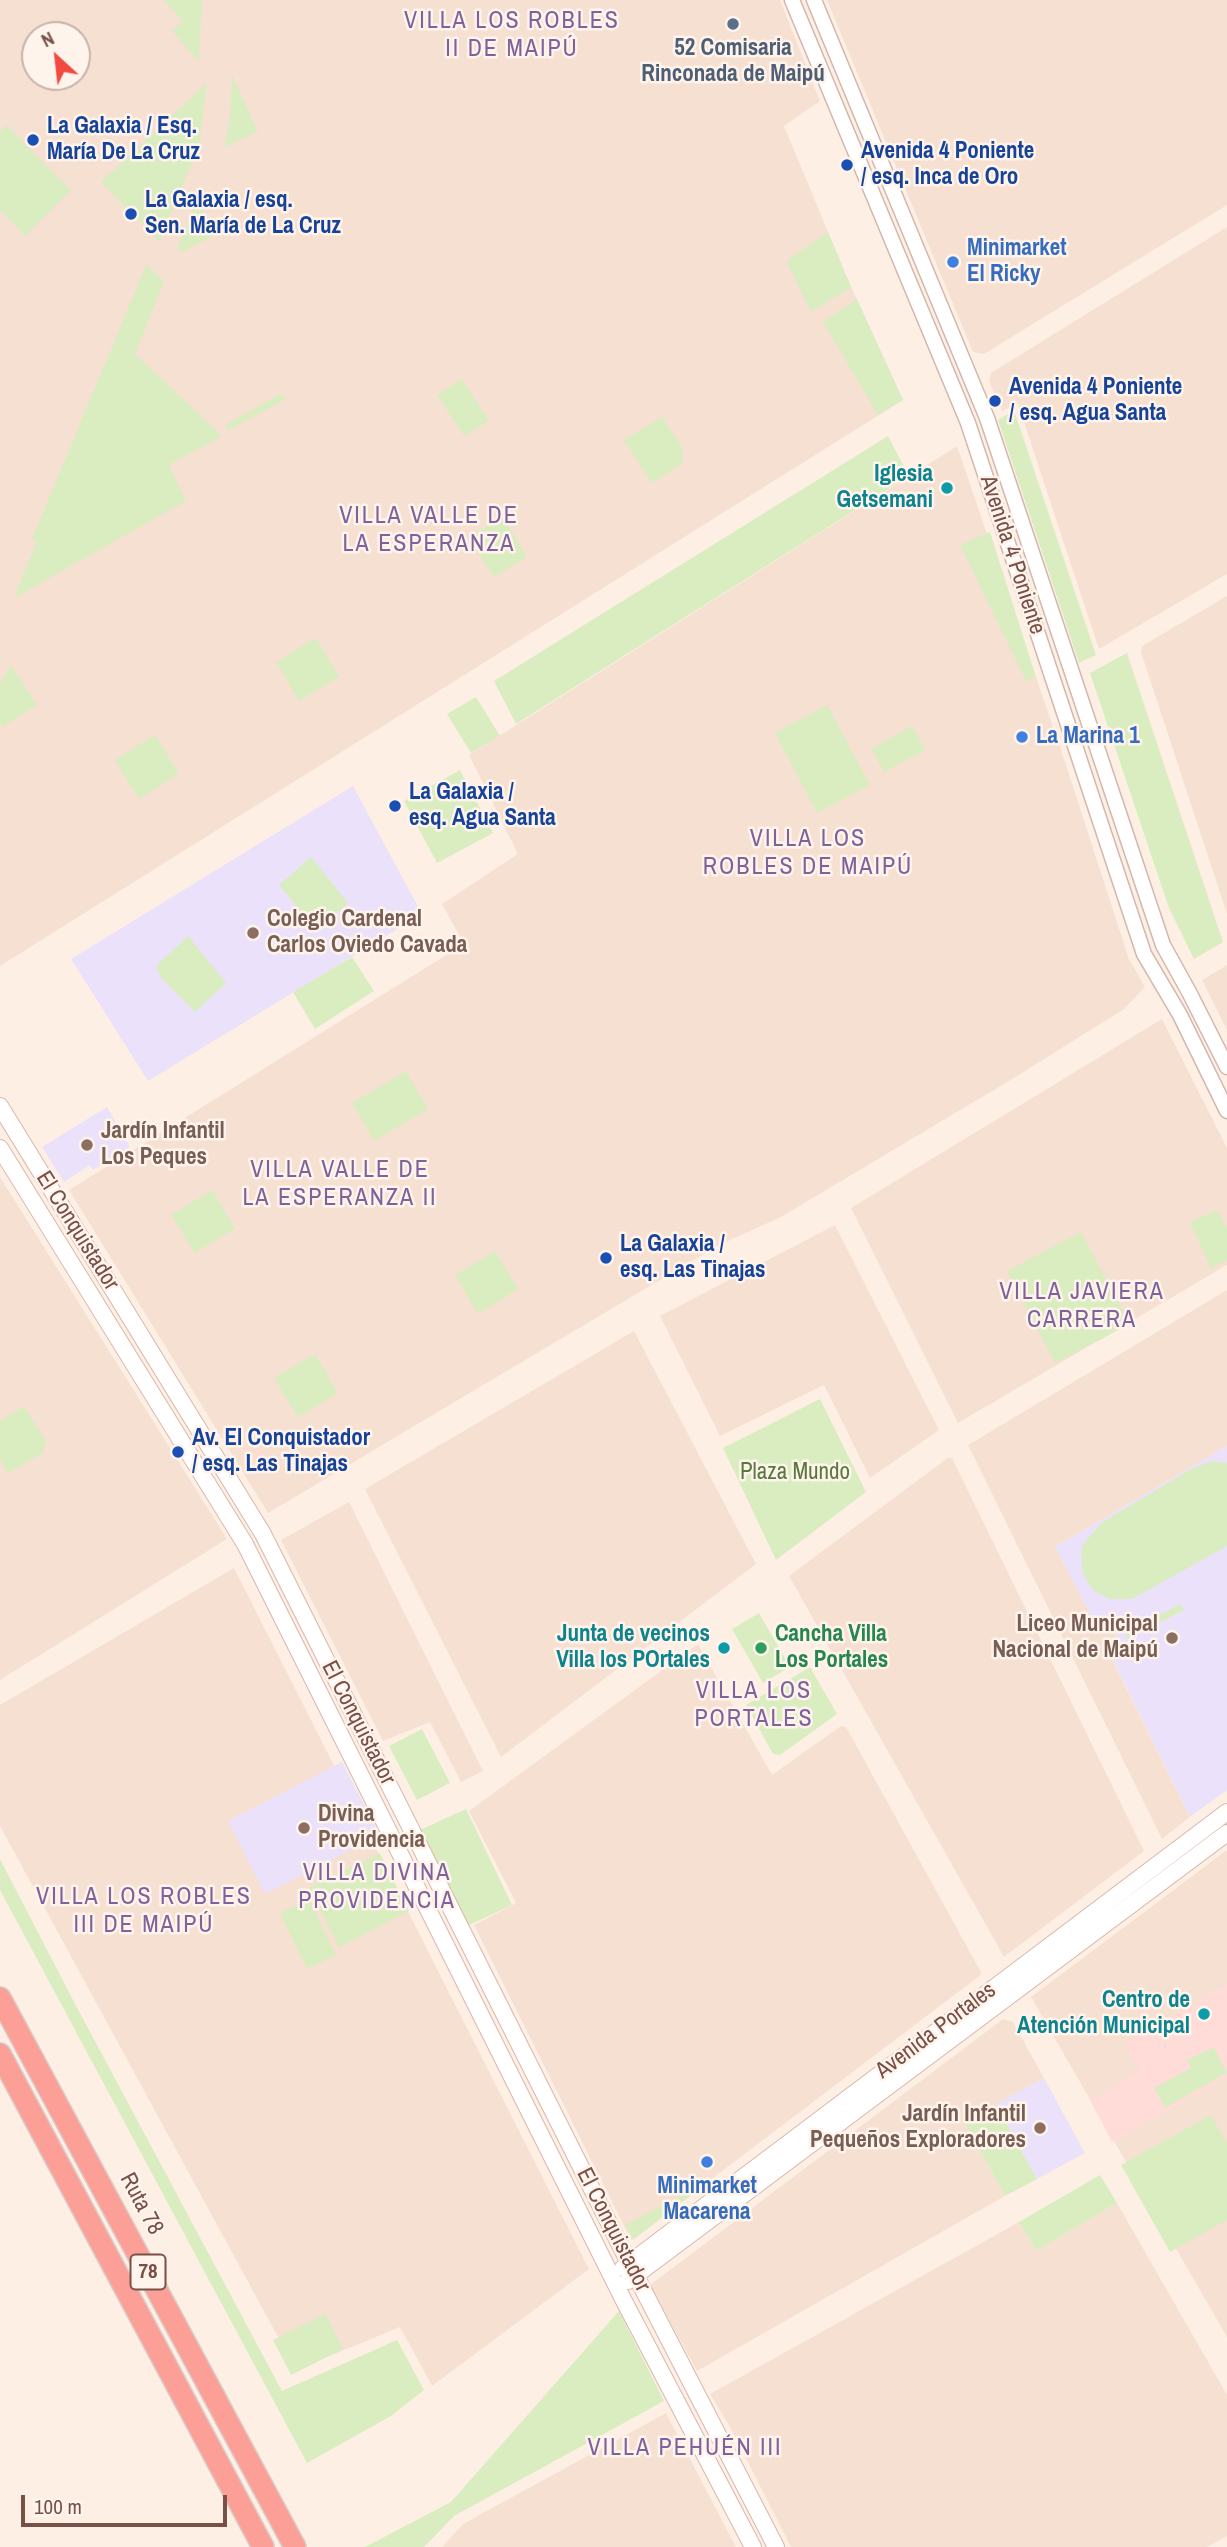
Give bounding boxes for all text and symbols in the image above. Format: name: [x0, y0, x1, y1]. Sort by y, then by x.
district label: VILLA LOS ROBLES II DE MAIPÚ: [406, 8, 618, 64]
marker: 52 Comisaria Rinconada de Maipú: [725, 16, 741, 32]
north arrow: [21, 21, 91, 91]
text: N: [36, 25, 58, 53]
place label: 52 Comisaria Rinconada de Maipú: [641, 35, 825, 89]
place label: La Galaxia / Esq. María De La Cruz: [47, 113, 200, 167]
marker: La Galaxia / Esq. María De La Cruz: [25, 132, 41, 148]
place label: Avenida 4 Poniente / esq. Inca de Oro: [861, 138, 1034, 192]
marker: Avenida 4 Poniente / esq. Inca de Oro: [839, 157, 855, 173]
place label: La Galaxia / esq. Sen. María de La Cruz: [145, 187, 341, 241]
marker: La Galaxia / esq. Sen. María de La Cruz: [123, 206, 139, 222]
place label: Minimarket El Ricky: [967, 235, 1067, 289]
marker: Minimarket El Ricky: [945, 254, 961, 270]
place label: Avenida 4 Poniente / esq. Agua Santa: [1009, 374, 1182, 428]
marker: Avenida 4 Poniente / esq. Agua Santa: [987, 393, 1003, 409]
place label: Iglesia Getsemani: [837, 461, 933, 515]
street label: Avenida 4 Poniente: [973, 472, 1051, 638]
marker: Iglesia Getsemani: [939, 480, 955, 496]
district label: VILLA VALLE DE LA ESPERANZA: [341, 503, 517, 559]
place label: La Marina 1: [1036, 723, 1140, 751]
marker: La Marina 1: [1014, 729, 1030, 745]
place label: La Galaxia / esq. Agua Santa: [409, 779, 556, 833]
marker: La Galaxia / esq. Agua Santa: [387, 798, 403, 814]
district label: VILLA LOS ROBLES DE MAIPÚ: [705, 826, 911, 882]
place label: Colegio Cardenal Carlos Oviedo Cavada: [267, 906, 467, 960]
marker: Colegio Cardenal Carlos Oviedo Cavada: [245, 925, 261, 941]
place label: Jardín Infantil Los Peques: [101, 1118, 225, 1172]
marker: Jardín Infantil Los Peques: [79, 1137, 95, 1153]
district label: VILLA VALLE DE LA ESPERANZA II: [244, 1157, 436, 1213]
street label: El Conquistador: [29, 1166, 125, 1296]
place label: La Galaxia / esq. Las Tinajas: [620, 1231, 765, 1285]
marker: La Galaxia / esq. Las Tinajas: [598, 1250, 614, 1266]
district label: VILLA JAVIERA CARRERA: [1001, 1279, 1163, 1335]
place label: Av. El Conquistador / esq. Las Tinajas: [192, 1425, 370, 1479]
marker: Av. El Conquistador / esq. Las Tinajas: [170, 1444, 186, 1460]
park label: Plaza Mundo: [740, 1459, 850, 1487]
place label: Liceo Municipal Nacional de Maipú: [992, 1611, 1158, 1665]
place label: Junta de vecinos Villa los POrtales: [556, 1621, 710, 1675]
place label: Cancha Villa Los Portales: [775, 1621, 888, 1675]
marker: Liceo Municipal Nacional de Maipú: [1164, 1630, 1180, 1646]
marker: Junta de vecinos Villa los POrtales: [716, 1640, 732, 1656]
marker: Cancha Villa Los Portales: [753, 1640, 769, 1656]
street label: El Conquistador: [315, 1656, 401, 1790]
district label: VILLA LOS PORTALES: [695, 1678, 813, 1734]
place label: Divina Providencia: [318, 1801, 425, 1855]
marker: Divina Providencia: [296, 1820, 312, 1836]
district label: VILLA DIVINA PROVIDENCIA: [300, 1860, 454, 1916]
district label: VILLA LOS ROBLES III DE MAIPÚ: [38, 1884, 250, 1940]
street label: Avenida Portales: [870, 1977, 1002, 2085]
place label: Centro de Atención Municipal: [1017, 1987, 1190, 2041]
marker: Centro de Atención Municipal: [1196, 2006, 1212, 2022]
place label: Jardín Infantil Pequeños Exploradores: [810, 2101, 1026, 2155]
marker: Jardín Infantil Pequeños Exploradores: [1032, 2120, 1048, 2136]
marker: Minimarket Macarena: [699, 2154, 715, 2170]
street label: El Conquistador: [570, 2163, 656, 2297]
street label: Ruta 78: [113, 2168, 169, 2240]
place label: Minimarket Macarena: [657, 2173, 757, 2227]
road number: 78: [130, 2254, 166, 2290]
district label: VILLA PEHUÉN III: [590, 2435, 780, 2463]
scale bar: [24, 2480, 231, 2524]
text: 100 m: [34, 2492, 82, 2521]

